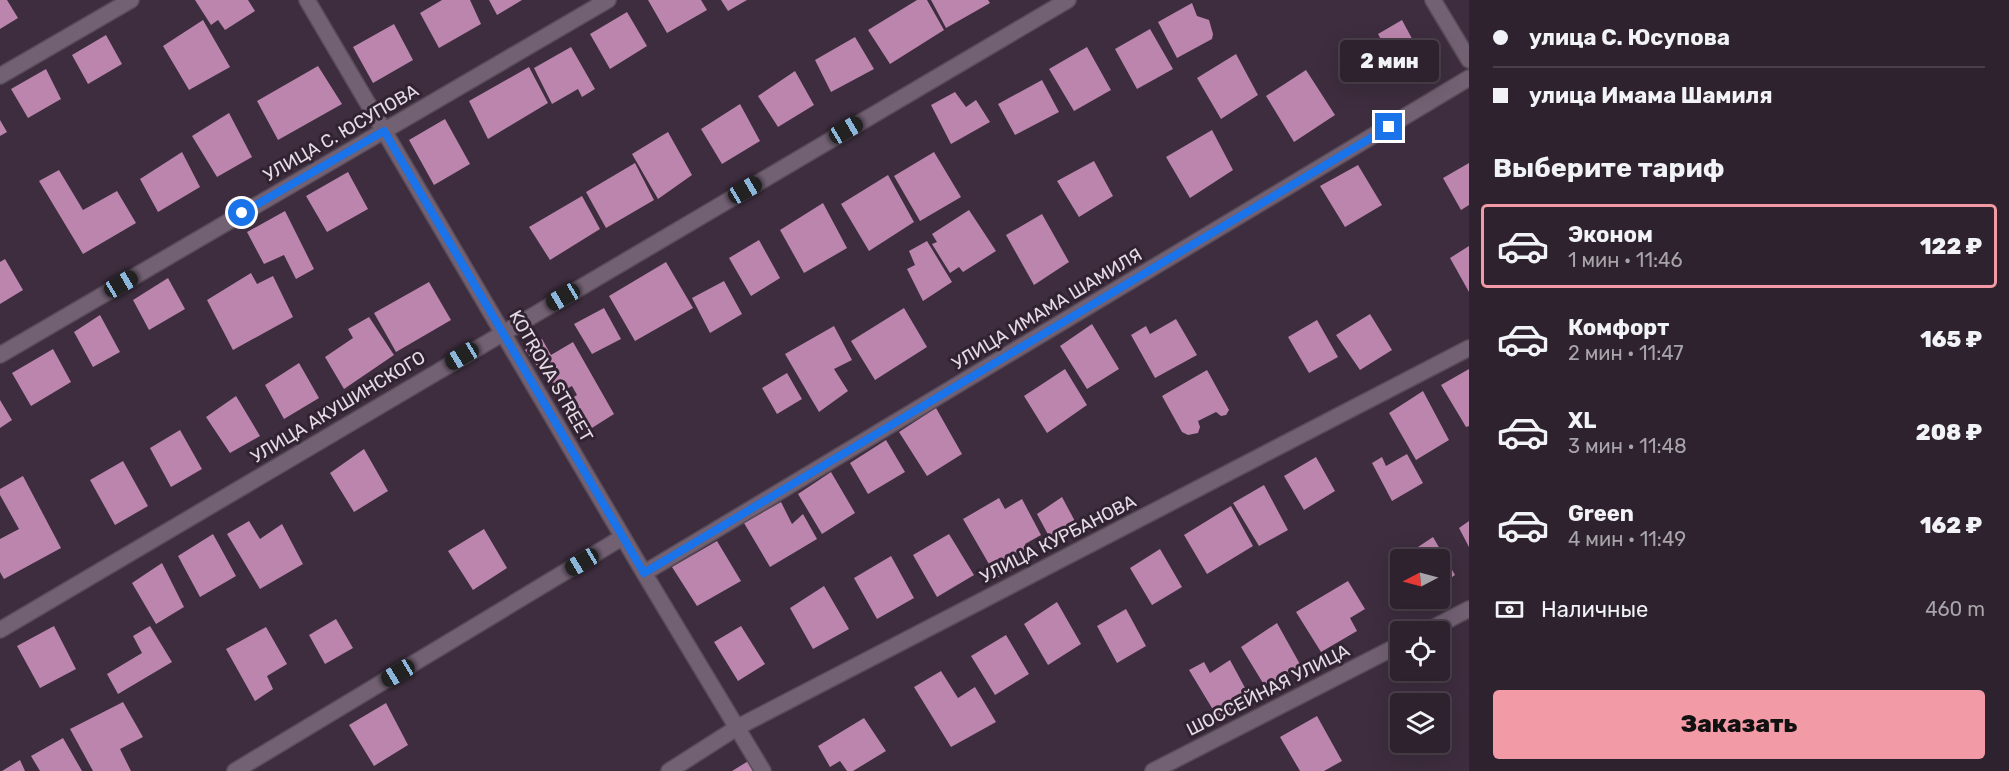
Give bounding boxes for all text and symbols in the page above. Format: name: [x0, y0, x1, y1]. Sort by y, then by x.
text: улица С. Юсупова: [1529, 24, 1730, 51]
callout: 2 мин: [1340, 40, 1438, 82]
text: 2 мин: [1360, 49, 1419, 73]
street label: УЛИЦА С. ЮСУПОВА: [259, 80, 423, 186]
text: улица Имама Шамиля: [1529, 82, 1773, 109]
car: [826, 113, 866, 147]
route end: [1375, 113, 1402, 140]
text: Выберите тариф: [1493, 152, 1724, 184]
car: [725, 173, 765, 207]
route start: [228, 199, 255, 226]
icon: car: [1496, 219, 1550, 273]
text: Эконом: [1568, 221, 1653, 248]
text: 122 ₽: [1920, 233, 1982, 260]
street label: УЛИЦА ИМАМА ШАМИЛЯ: [948, 243, 1146, 375]
text: 1 мин · 11:46: [1568, 248, 1683, 272]
car: [101, 267, 141, 301]
car: [543, 280, 583, 314]
street label: KOTROVA STREET: [504, 306, 598, 446]
icon: car: [1496, 312, 1550, 366]
text: Комфорт: [1568, 314, 1669, 341]
text: 165 ₽: [1920, 326, 1982, 353]
car: [442, 339, 482, 373]
text: 2 мин · 11:47: [1568, 341, 1684, 365]
street label: УЛИЦА АКУШИНСКОГО: [247, 346, 429, 468]
icon: car: [1496, 405, 1550, 459]
text: XL: [1568, 407, 1596, 434]
text: 208 ₽: [1916, 419, 1982, 446]
text: 3 мин · 11:48: [1568, 434, 1687, 458]
street label: УЛИЦА КУРБАНОВА: [976, 490, 1140, 588]
icon: car: [1496, 498, 1550, 552]
text: Green: [1568, 500, 1634, 527]
text: 162 ₽: [1920, 512, 1982, 539]
text: 4 мин · 11:49: [1568, 527, 1686, 551]
car: [562, 545, 602, 579]
north arrow: [1390, 549, 1450, 609]
map controls: [1390, 549, 1450, 753]
icon: cash: [1493, 593, 1526, 626]
text: Наличные: [1541, 596, 1648, 623]
text: 460 m: [1925, 597, 1985, 621]
button: locate: [1390, 621, 1450, 681]
street label: ШОССЕЙНАЯ УЛИЦА: [1183, 639, 1353, 741]
car: [378, 656, 418, 690]
button: Заказать: [1493, 690, 1985, 759]
button: layers: [1390, 693, 1450, 753]

